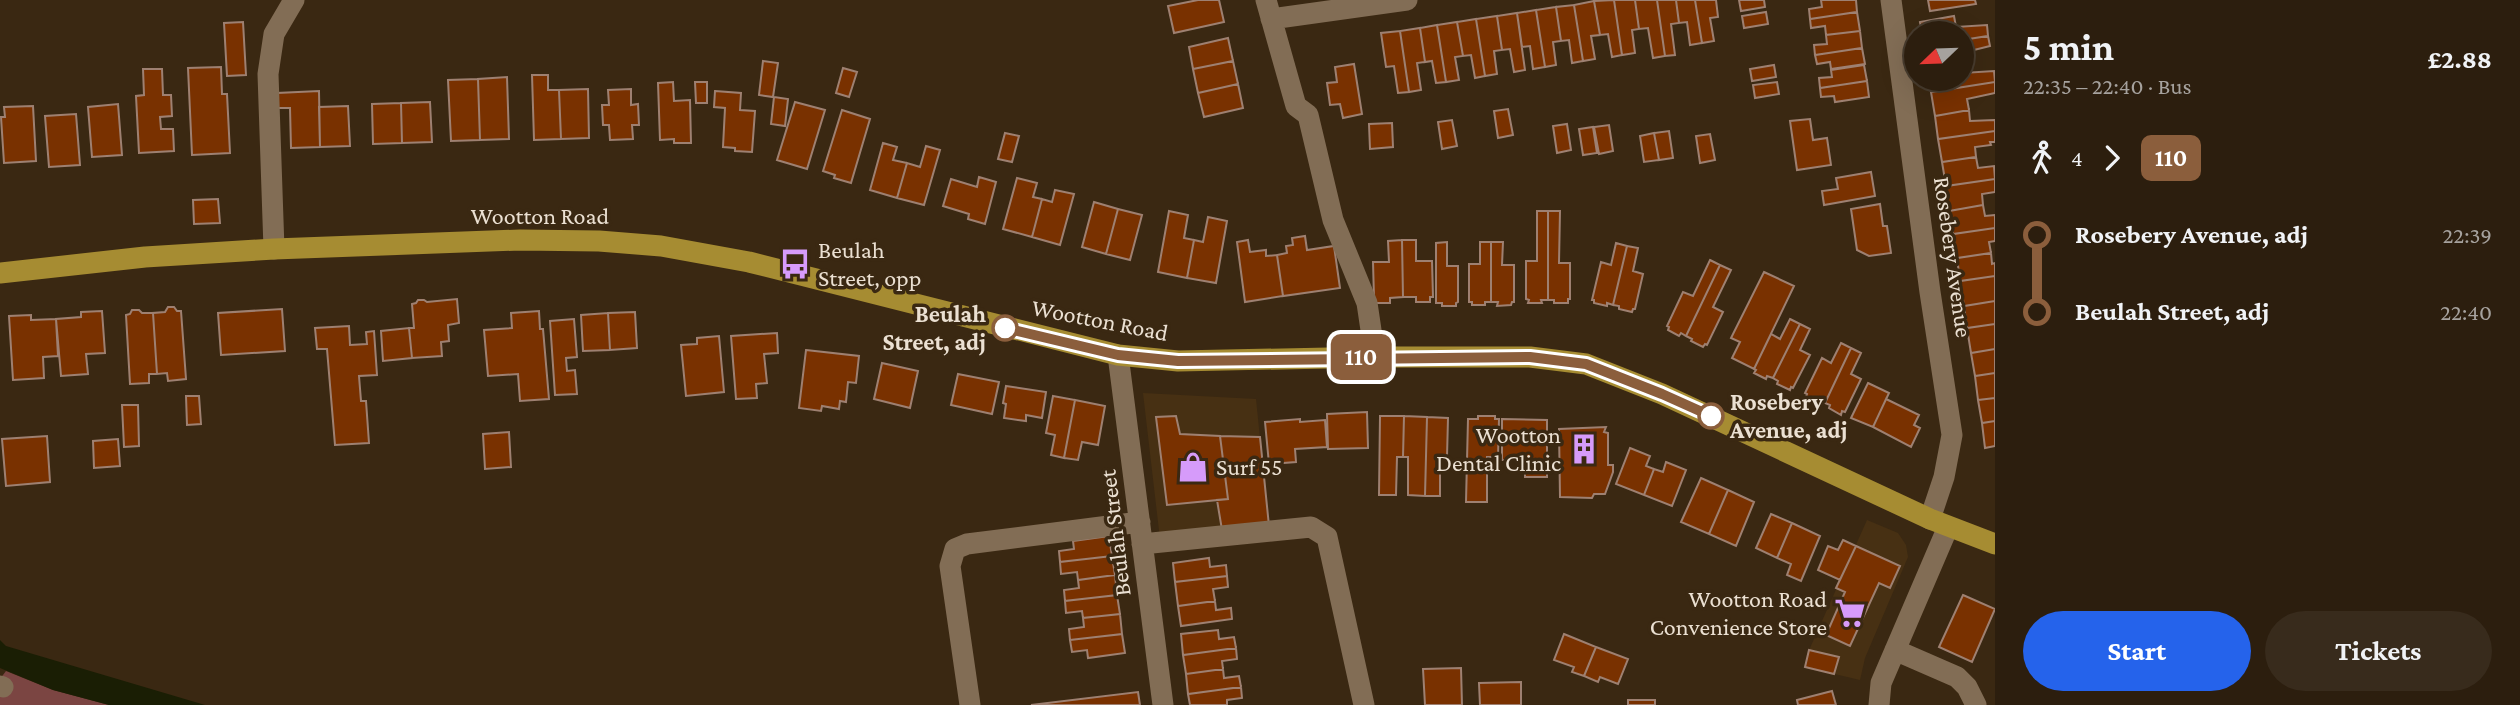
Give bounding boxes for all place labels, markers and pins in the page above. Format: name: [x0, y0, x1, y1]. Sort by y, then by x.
place label: Beulah Street, opp: [818, 236, 921, 291]
bus stop icon: Beulah Street, opp: [778, 247, 812, 281]
place label: Beulah Street, adj: [883, 300, 986, 356]
marker: Beulah Street, adj: [992, 315, 1018, 341]
place label: Rosebery Avenue, adj: [1729, 388, 1847, 444]
marker: Rosebery Avenue, adj: [1698, 403, 1724, 429]
place label: Wootton Dental Clinic: [1436, 421, 1561, 476]
building icon: Wootton Dental Clinic: [1567, 432, 1601, 466]
shop icon: Surf 55: [1176, 450, 1210, 484]
place label: Surf 55: [1216, 453, 1283, 480]
place label: Wootton Road Convenience Store: [1650, 585, 1827, 640]
supermarket icon: Wootton Road Convenience Store: [1833, 596, 1867, 630]

